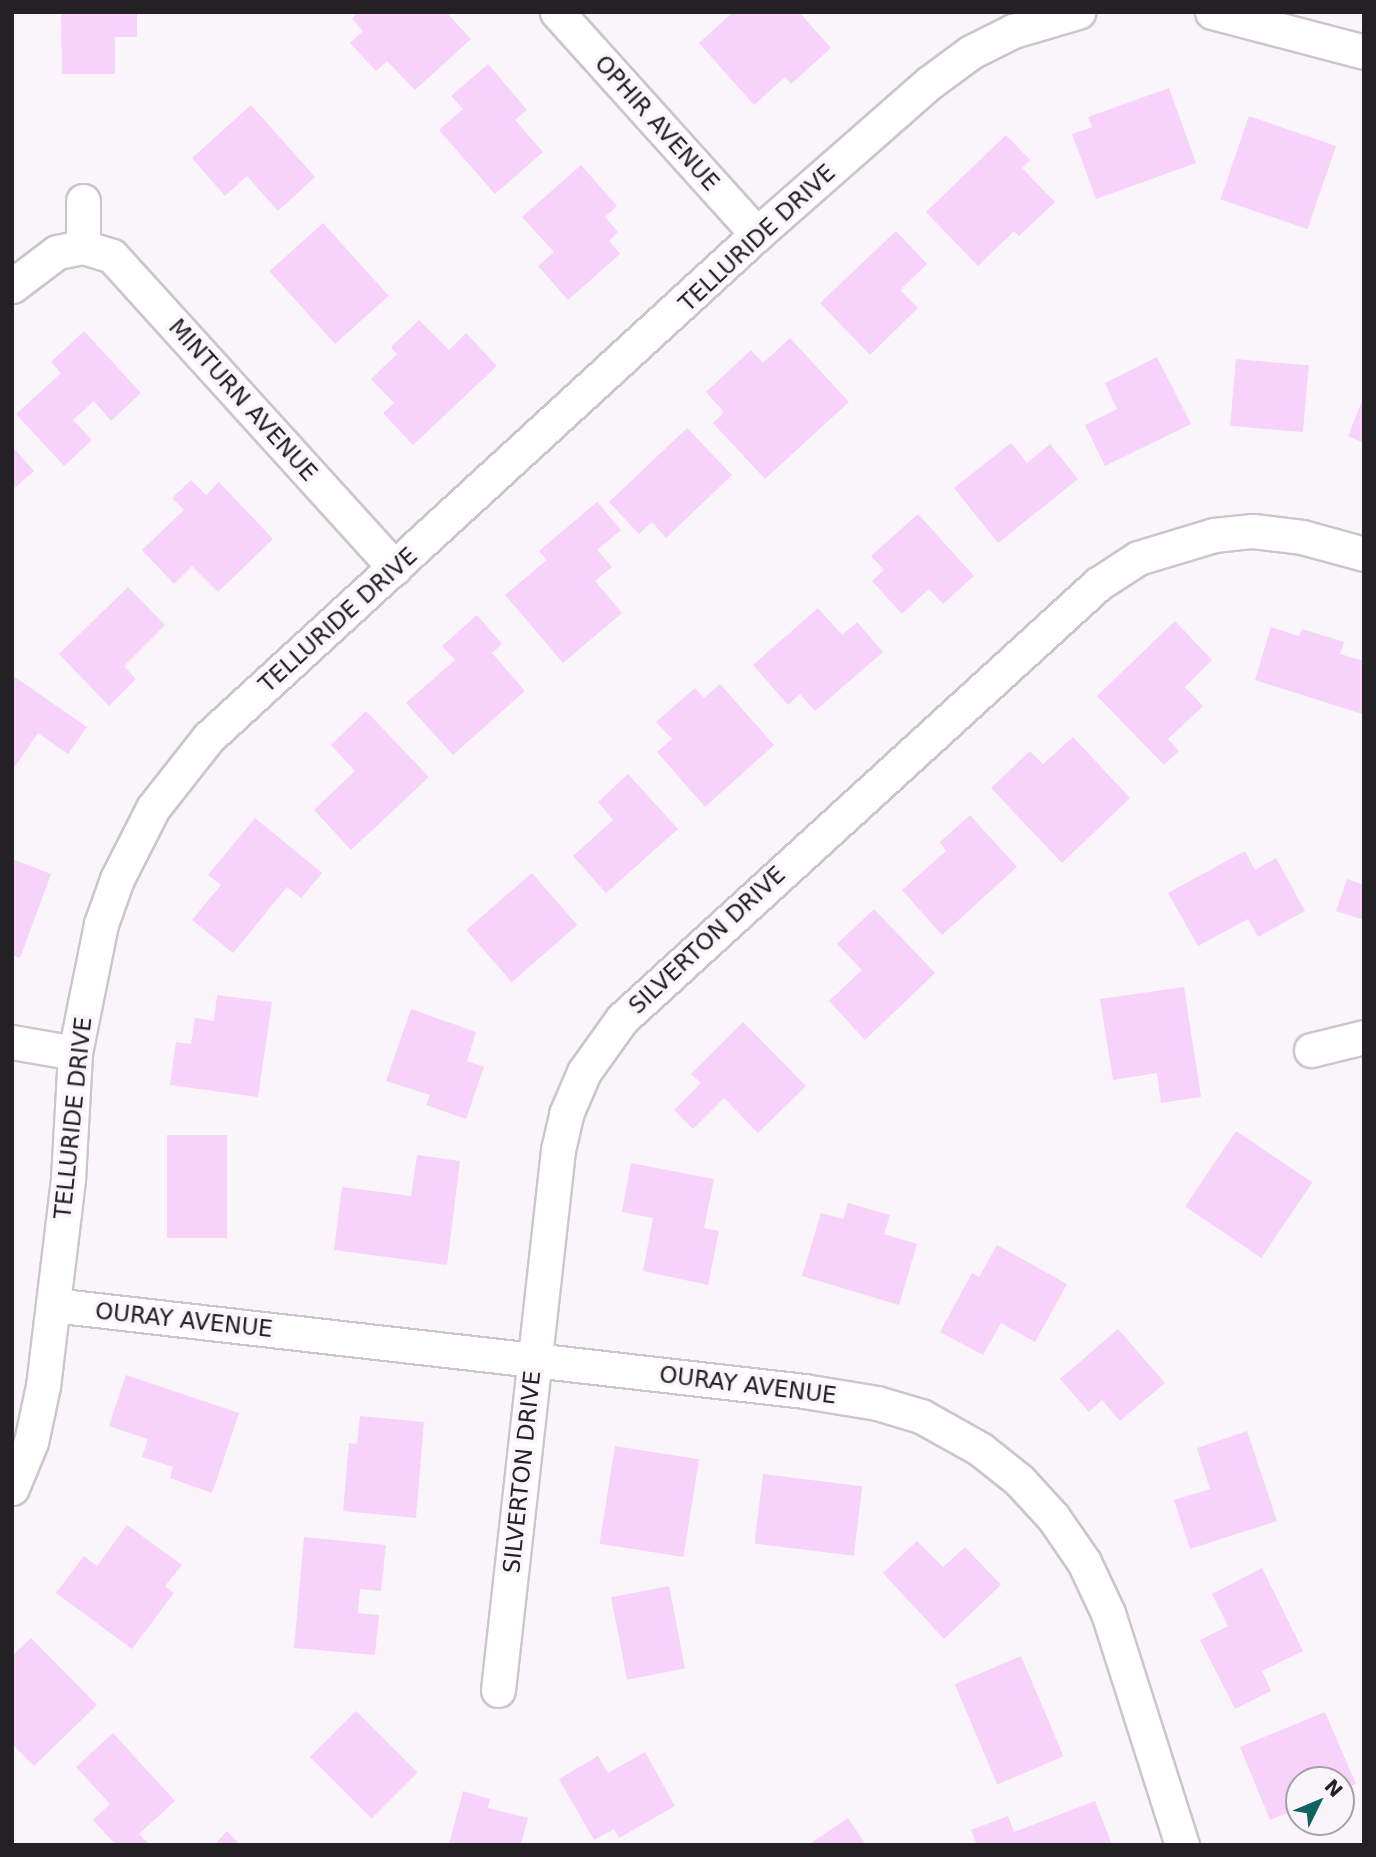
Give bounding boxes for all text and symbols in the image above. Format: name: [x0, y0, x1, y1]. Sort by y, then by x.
street label: OPHIR AVENUE: [589, 50, 725, 196]
street label: TELLURIDE DRIVE: [673, 159, 841, 317]
street label: MINTURN AVENUE: [163, 313, 323, 487]
street label: TELLURIDE DRIVE: [253, 542, 423, 698]
street label: SILVERTON DRIVE: [623, 860, 791, 1020]
street label: TELLURIDE DRIVE: [49, 1016, 97, 1220]
street label: OURAY AVENUE: [94, 1297, 274, 1343]
street label: OURAY AVENUE: [658, 1360, 838, 1410]
street label: SILVERTON DRIVE: [498, 1369, 546, 1575]
north arrow: [1285, 1766, 1355, 1836]
text: N: [1320, 1775, 1347, 1801]

